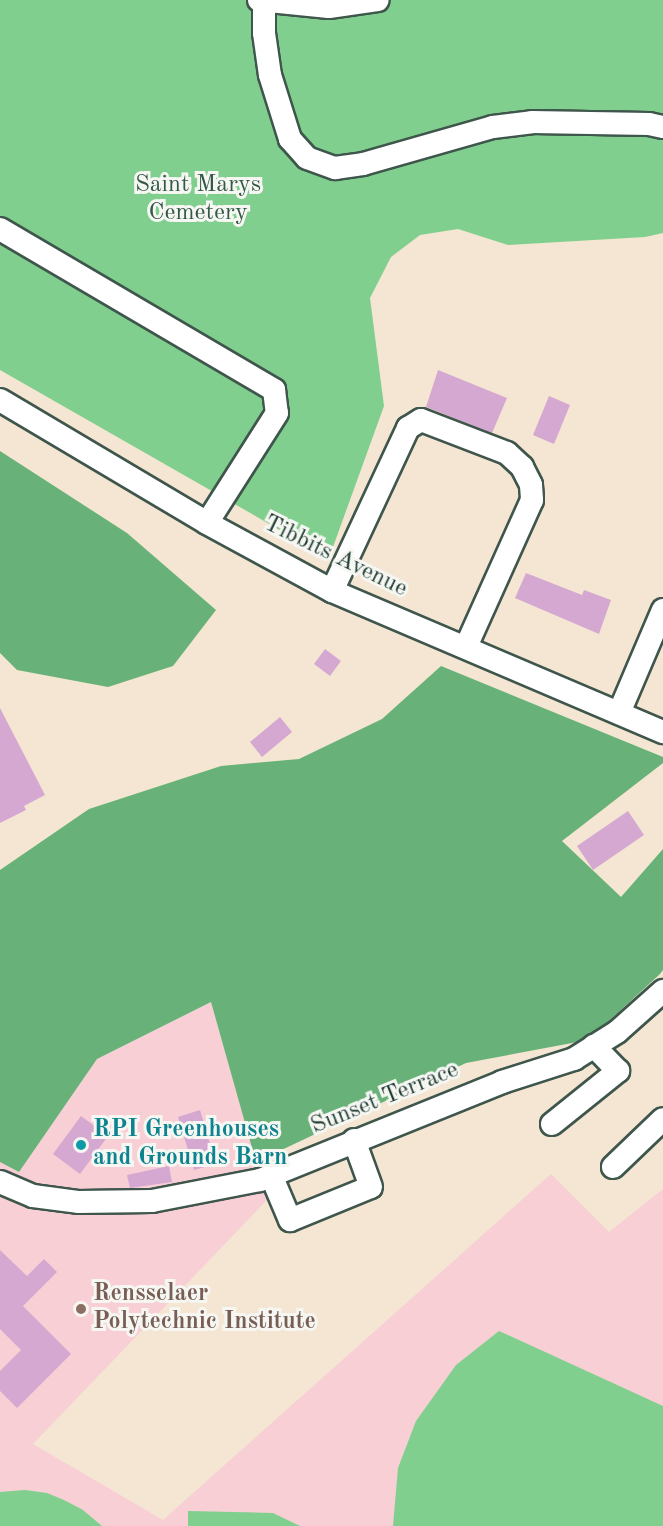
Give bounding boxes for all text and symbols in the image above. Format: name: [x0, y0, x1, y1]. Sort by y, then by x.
park label: Saint Marys Cemetery: [135, 172, 261, 228]
street label: Tibbits Avenue: [258, 510, 412, 604]
street label: Sunset Terrace: [307, 1056, 463, 1142]
place label: RPI Greenhouses and Grounds Barn: [93, 1117, 287, 1173]
marker: RPI Greenhouses and Grounds Barn: [74, 1138, 88, 1152]
place label: Rensselaer Polytechnic Institute: [93, 1281, 316, 1337]
marker: Rensselaer Polytechnic Institute: [74, 1302, 88, 1316]

